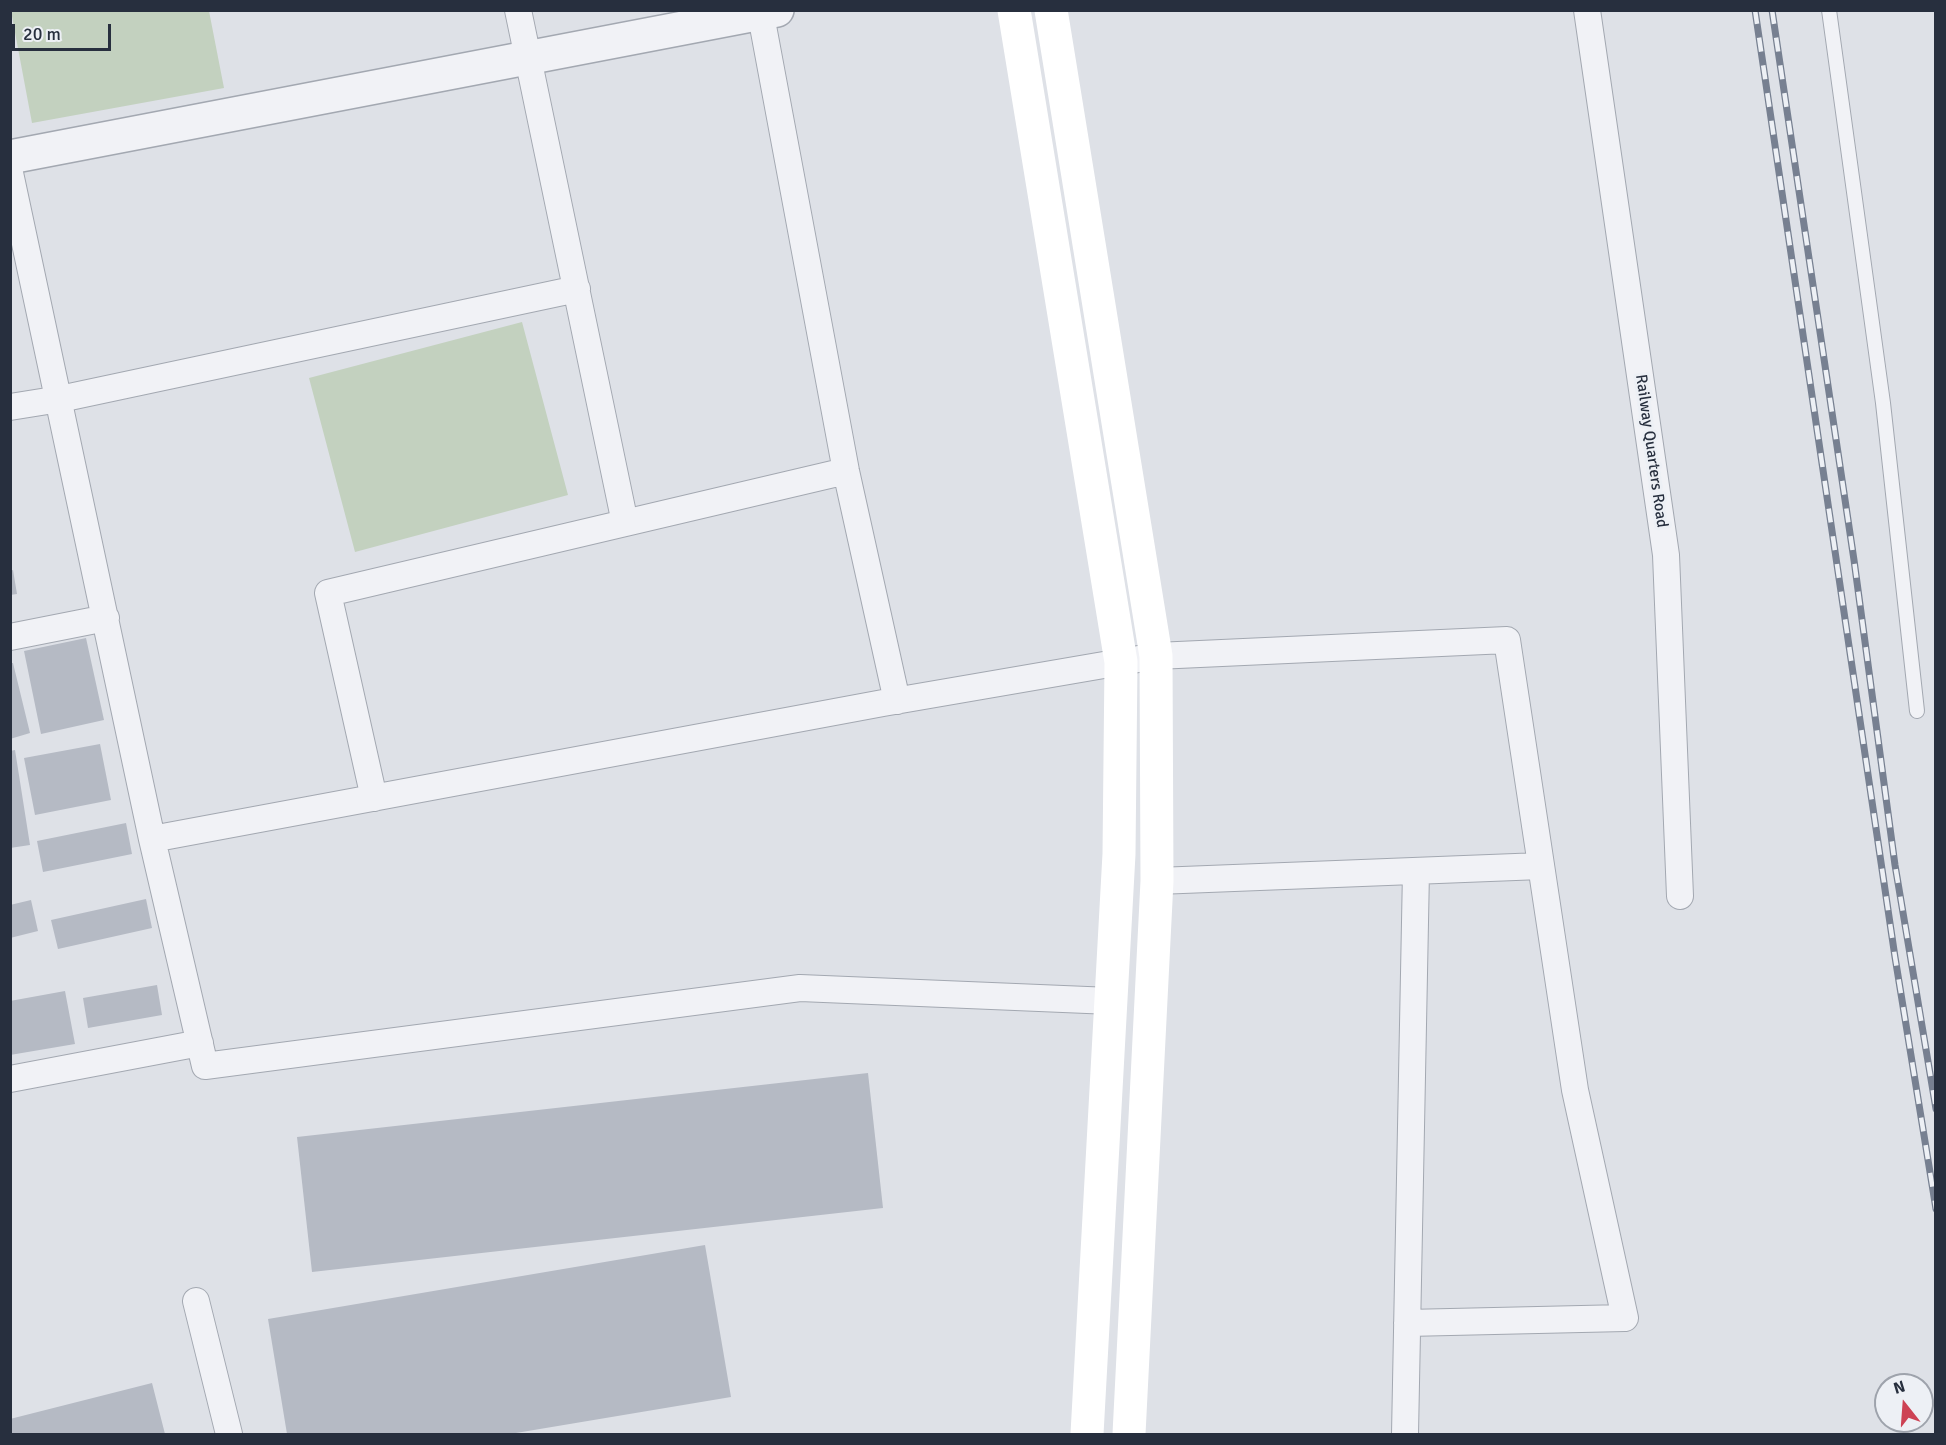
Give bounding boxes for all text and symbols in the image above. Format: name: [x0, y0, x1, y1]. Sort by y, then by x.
scale bar: [15, 12, 114, 50]
text: 20 m: [23, 23, 61, 45]
street label: Railway Quarters Road: [1631, 373, 1671, 529]
north arrow: [1874, 1373, 1934, 1433]
text: N: [1891, 1377, 1908, 1399]

